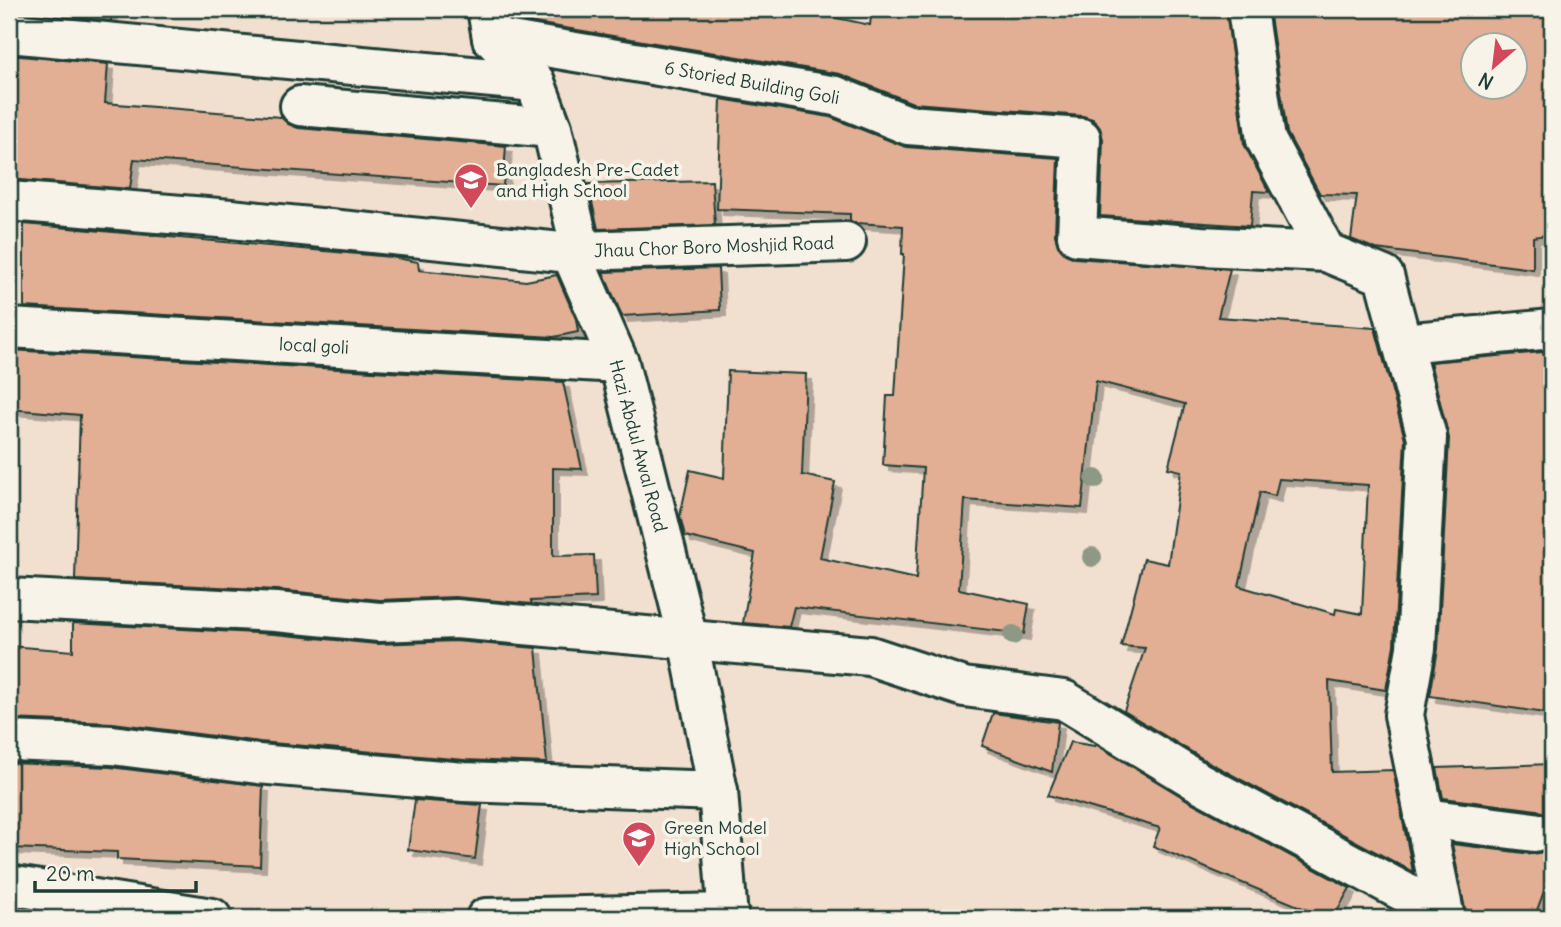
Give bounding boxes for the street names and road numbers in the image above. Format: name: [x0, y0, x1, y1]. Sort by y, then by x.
street label: 6 Storied Building Goli: [663, 56, 841, 109]
street label: Jhau Chor Boro Moshjid Road: [593, 231, 835, 262]
street label: local goli: [278, 332, 350, 359]
street label: Hazi Abdul Awal Road: [604, 357, 673, 535]

